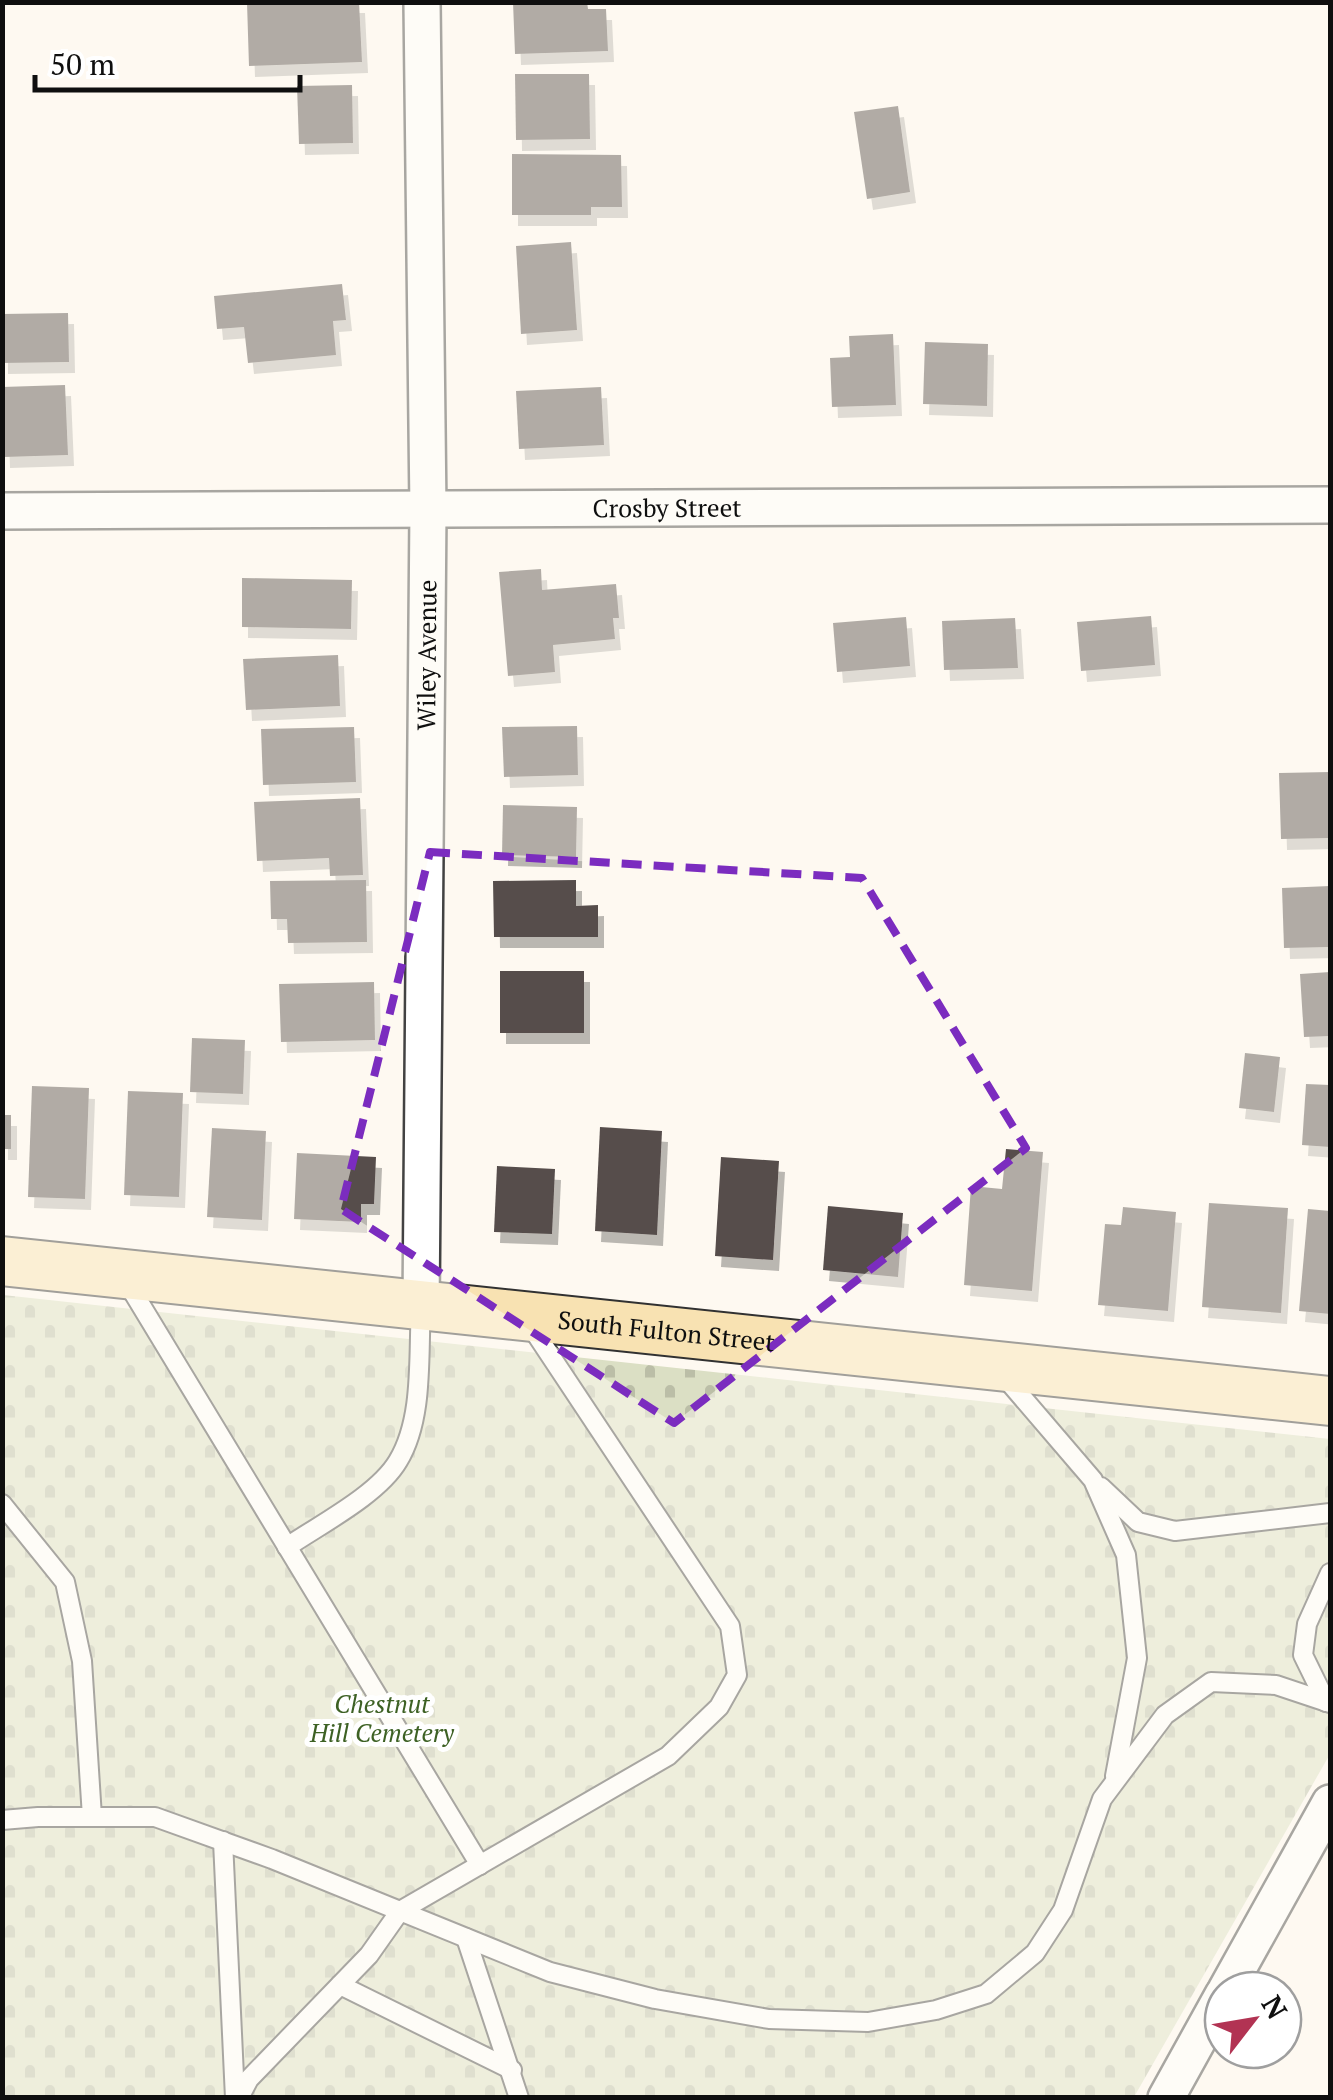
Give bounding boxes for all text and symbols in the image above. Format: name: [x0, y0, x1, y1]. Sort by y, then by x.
scale bar: [35, 30, 300, 92]
text: 50 m: [50, 44, 115, 84]
street label: Crosby Street: [592, 491, 742, 524]
street label: Wiley Avenue: [409, 580, 443, 731]
street label: South Fulton Street: [556, 1303, 776, 1358]
park label: Chestnut Hill Cemetery: [309, 1687, 454, 1749]
north arrow: [1203, 1970, 1303, 2070]
text: N: [1254, 1988, 1296, 2025]

